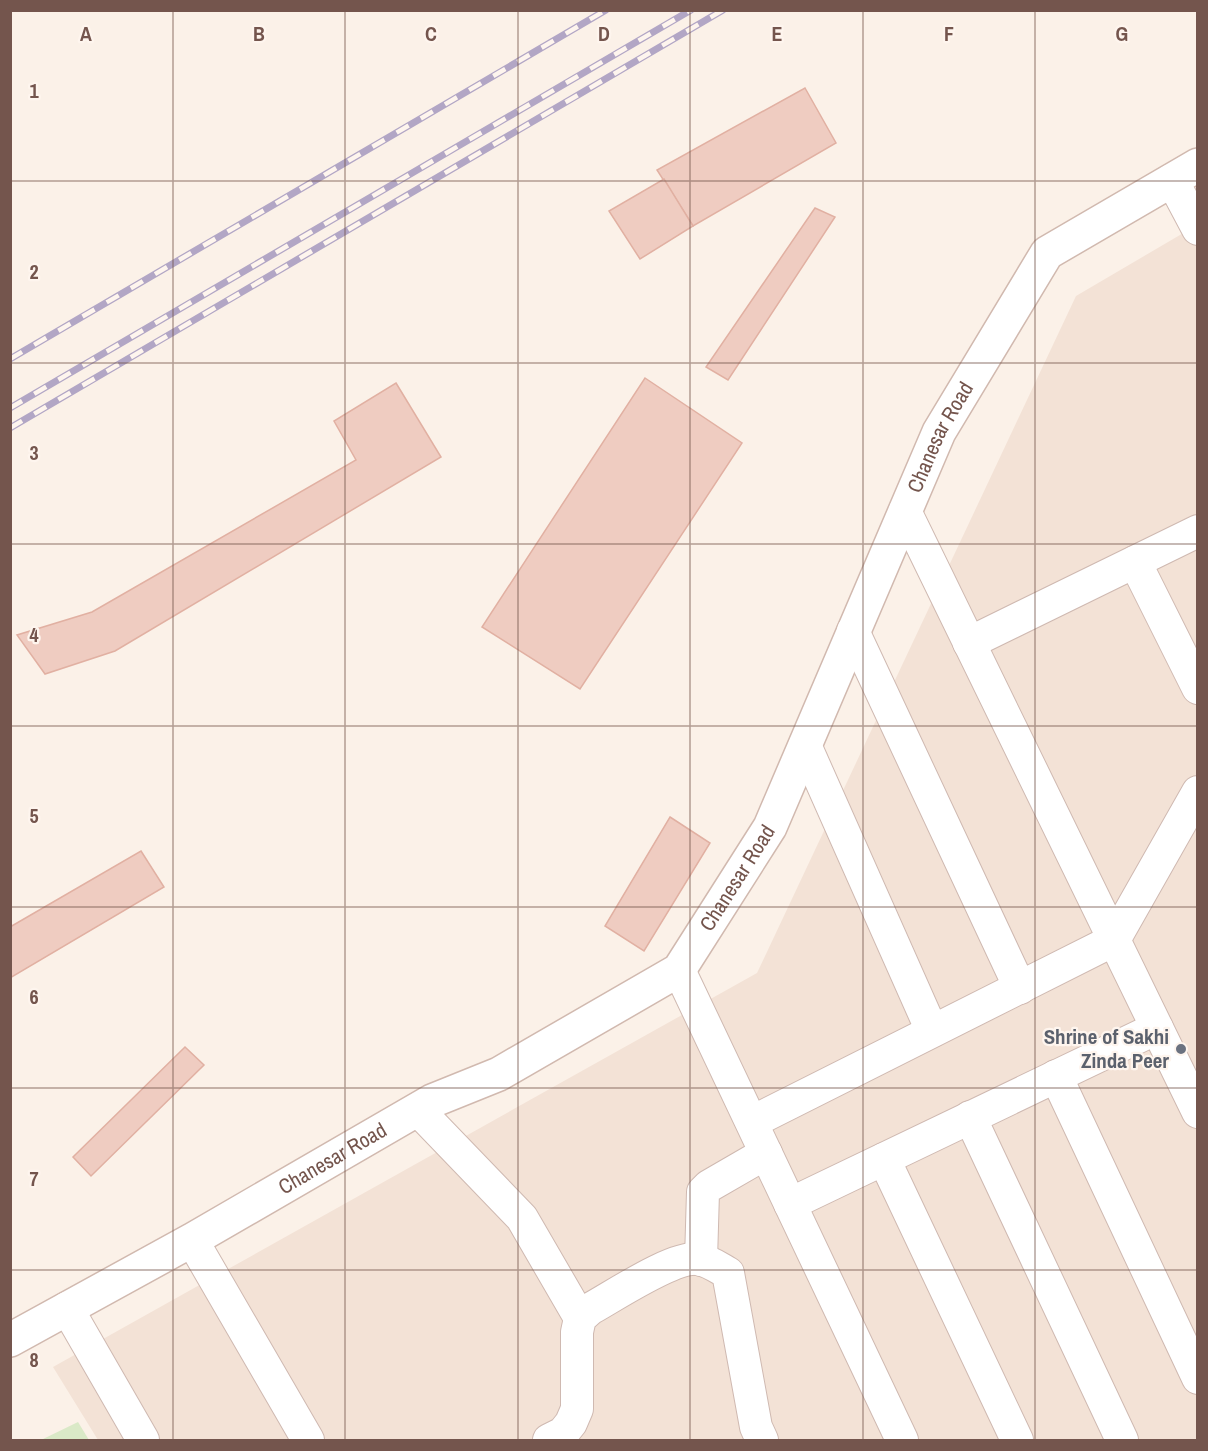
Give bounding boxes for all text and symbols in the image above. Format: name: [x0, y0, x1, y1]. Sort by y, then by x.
text: A: [80, 20, 92, 47]
text: B: [253, 20, 265, 47]
text: C: [425, 20, 437, 47]
text: D: [598, 20, 610, 47]
text: E: [772, 20, 783, 47]
text: F: [944, 20, 954, 47]
text: G: [1116, 20, 1128, 47]
text: 1: [29, 77, 39, 104]
text: 2: [29, 258, 39, 285]
street label: Chanesar Road: [900, 376, 980, 497]
text: 3: [29, 439, 39, 466]
text: 4: [29, 621, 39, 648]
text: 5: [29, 802, 39, 829]
street label: Chanesar Road: [692, 819, 782, 937]
text: 6: [29, 983, 39, 1010]
place label: Shrine of Sakhi Zinda Peer: [1044, 1022, 1169, 1075]
marker: Shrine of Sakhi Zinda Peer: [1174, 1042, 1188, 1056]
street label: Chanesar Road: [273, 1115, 392, 1201]
text: 7: [29, 1165, 39, 1192]
text: 8: [29, 1346, 39, 1373]

